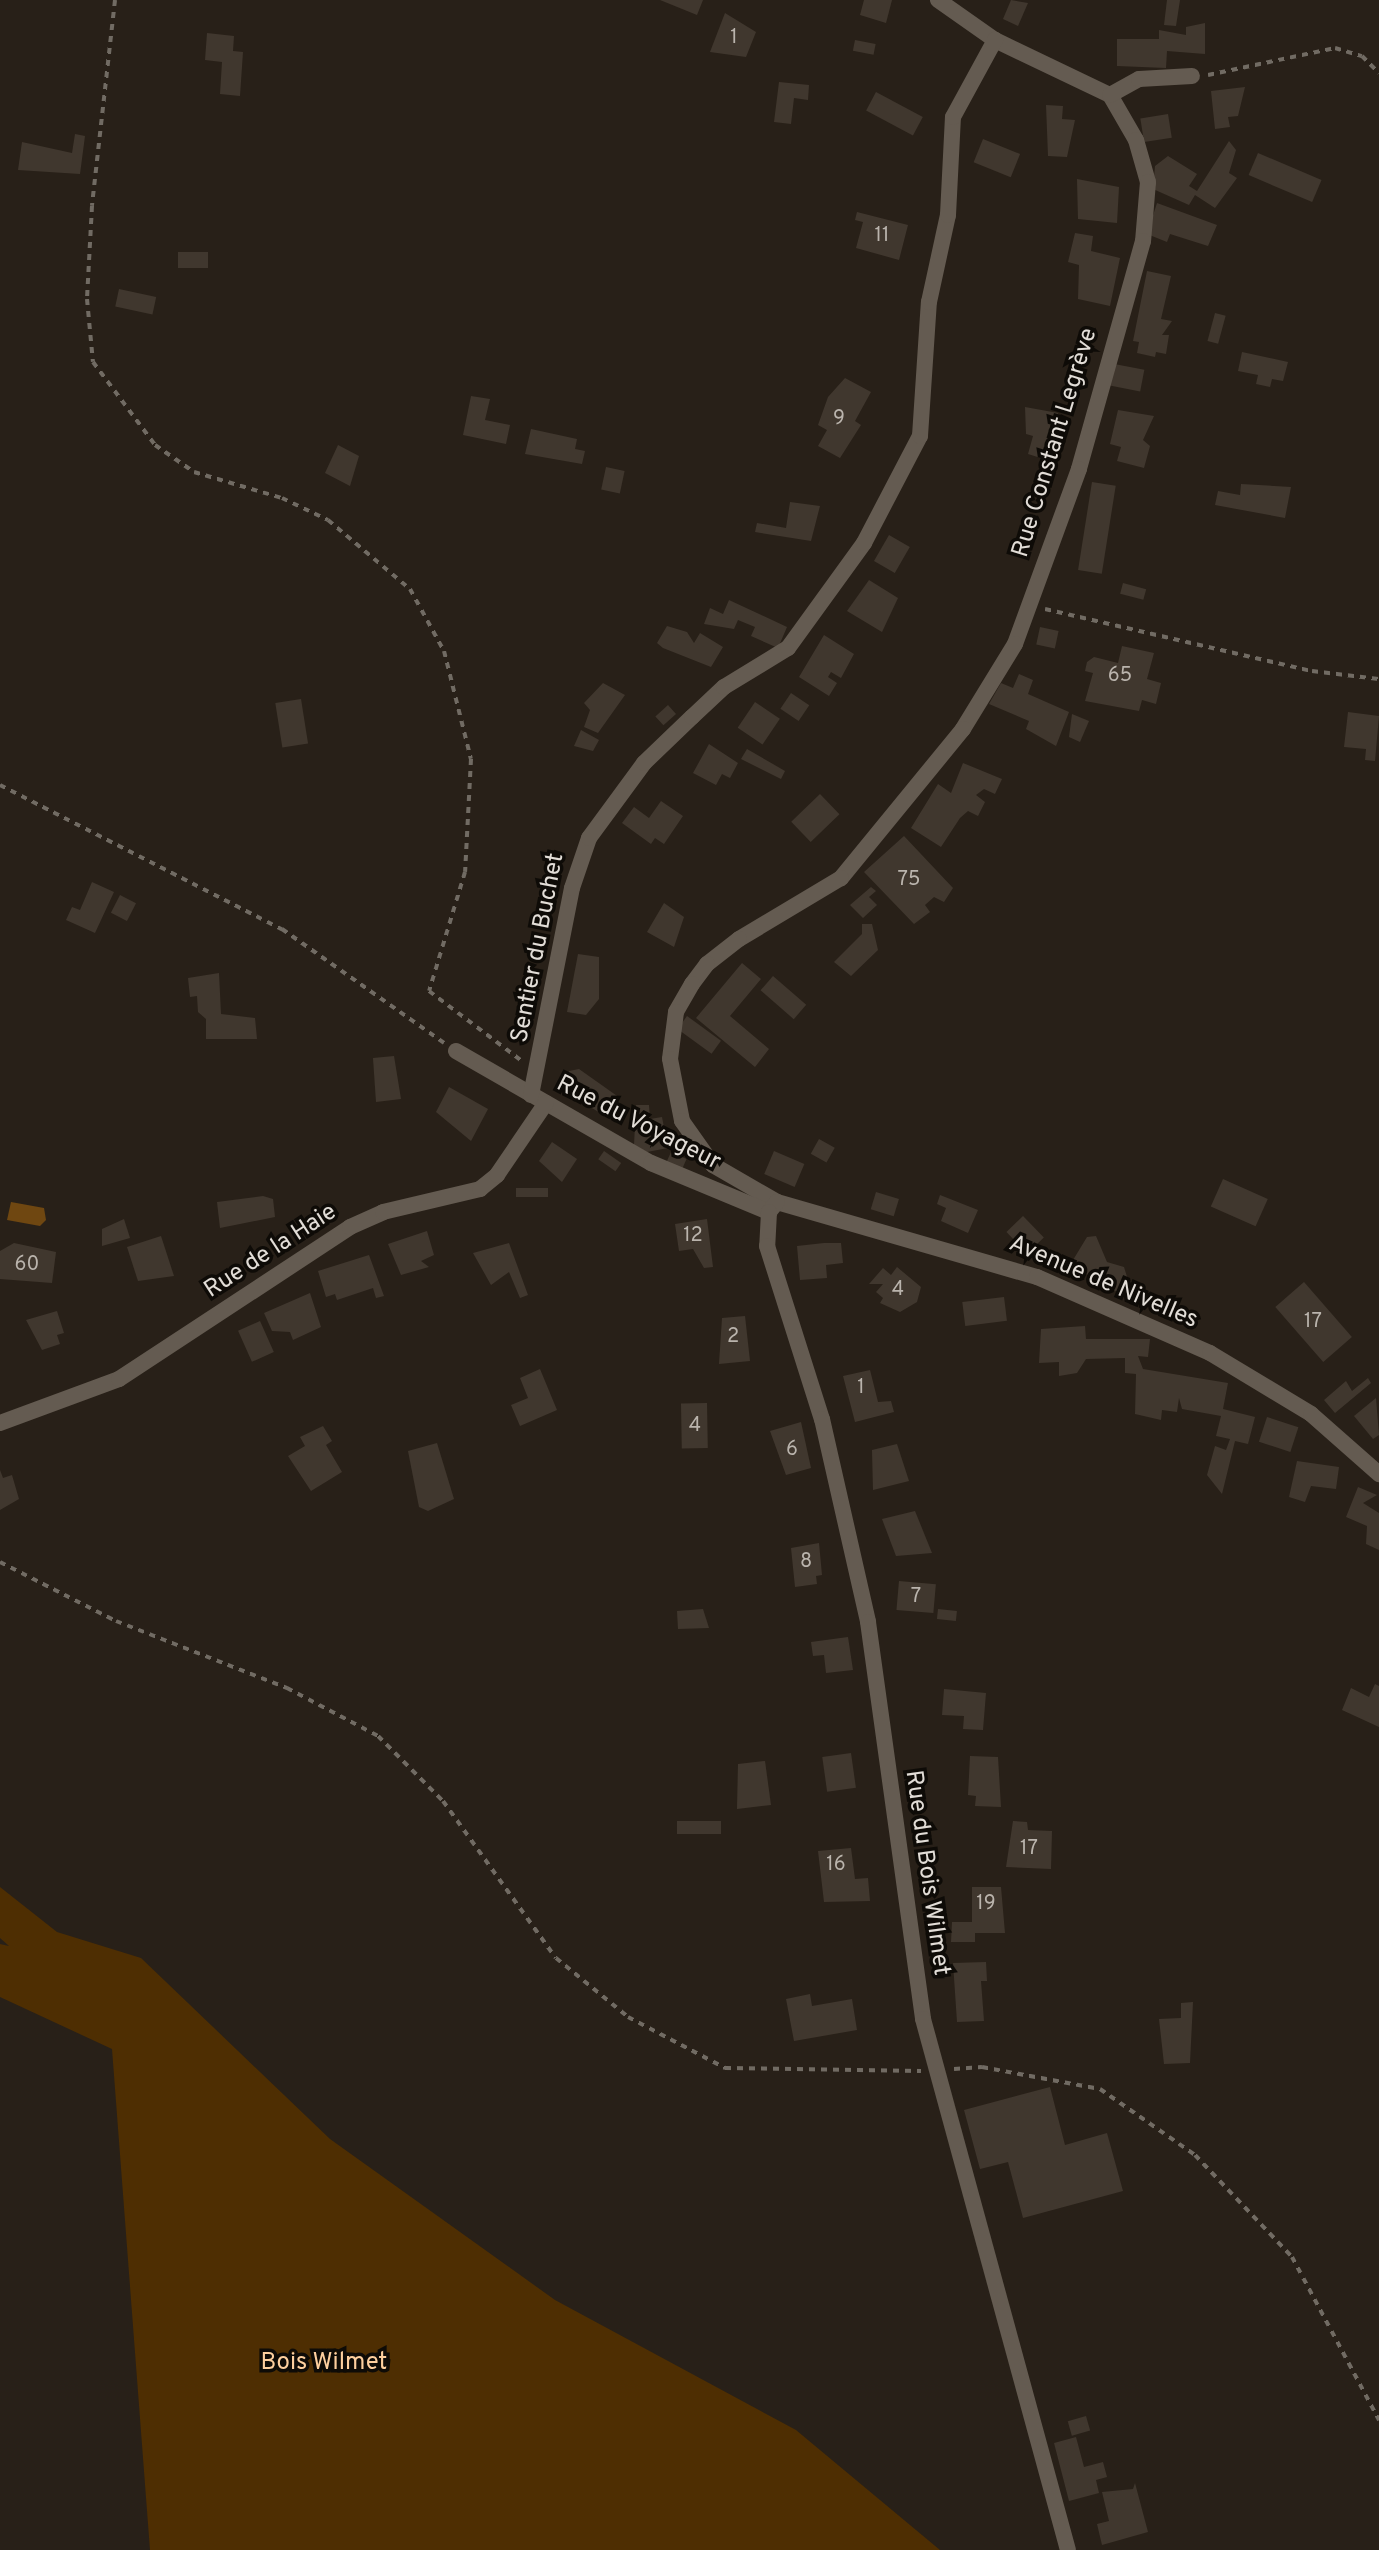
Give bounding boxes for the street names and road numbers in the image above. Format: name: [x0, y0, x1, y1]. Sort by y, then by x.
street label: Rue Constant Legrève: [1007, 325, 1105, 561]
street label: Sentier du Buchet: [507, 851, 571, 1045]
street label: Rue du Voyageur: [551, 1070, 725, 1178]
street label: Rue de la Haie: [199, 1199, 343, 1305]
street label: Avenue de Nivelles: [1004, 1230, 1202, 1336]
street label: Rue du Bois Wilmet: [897, 1768, 955, 1978]

